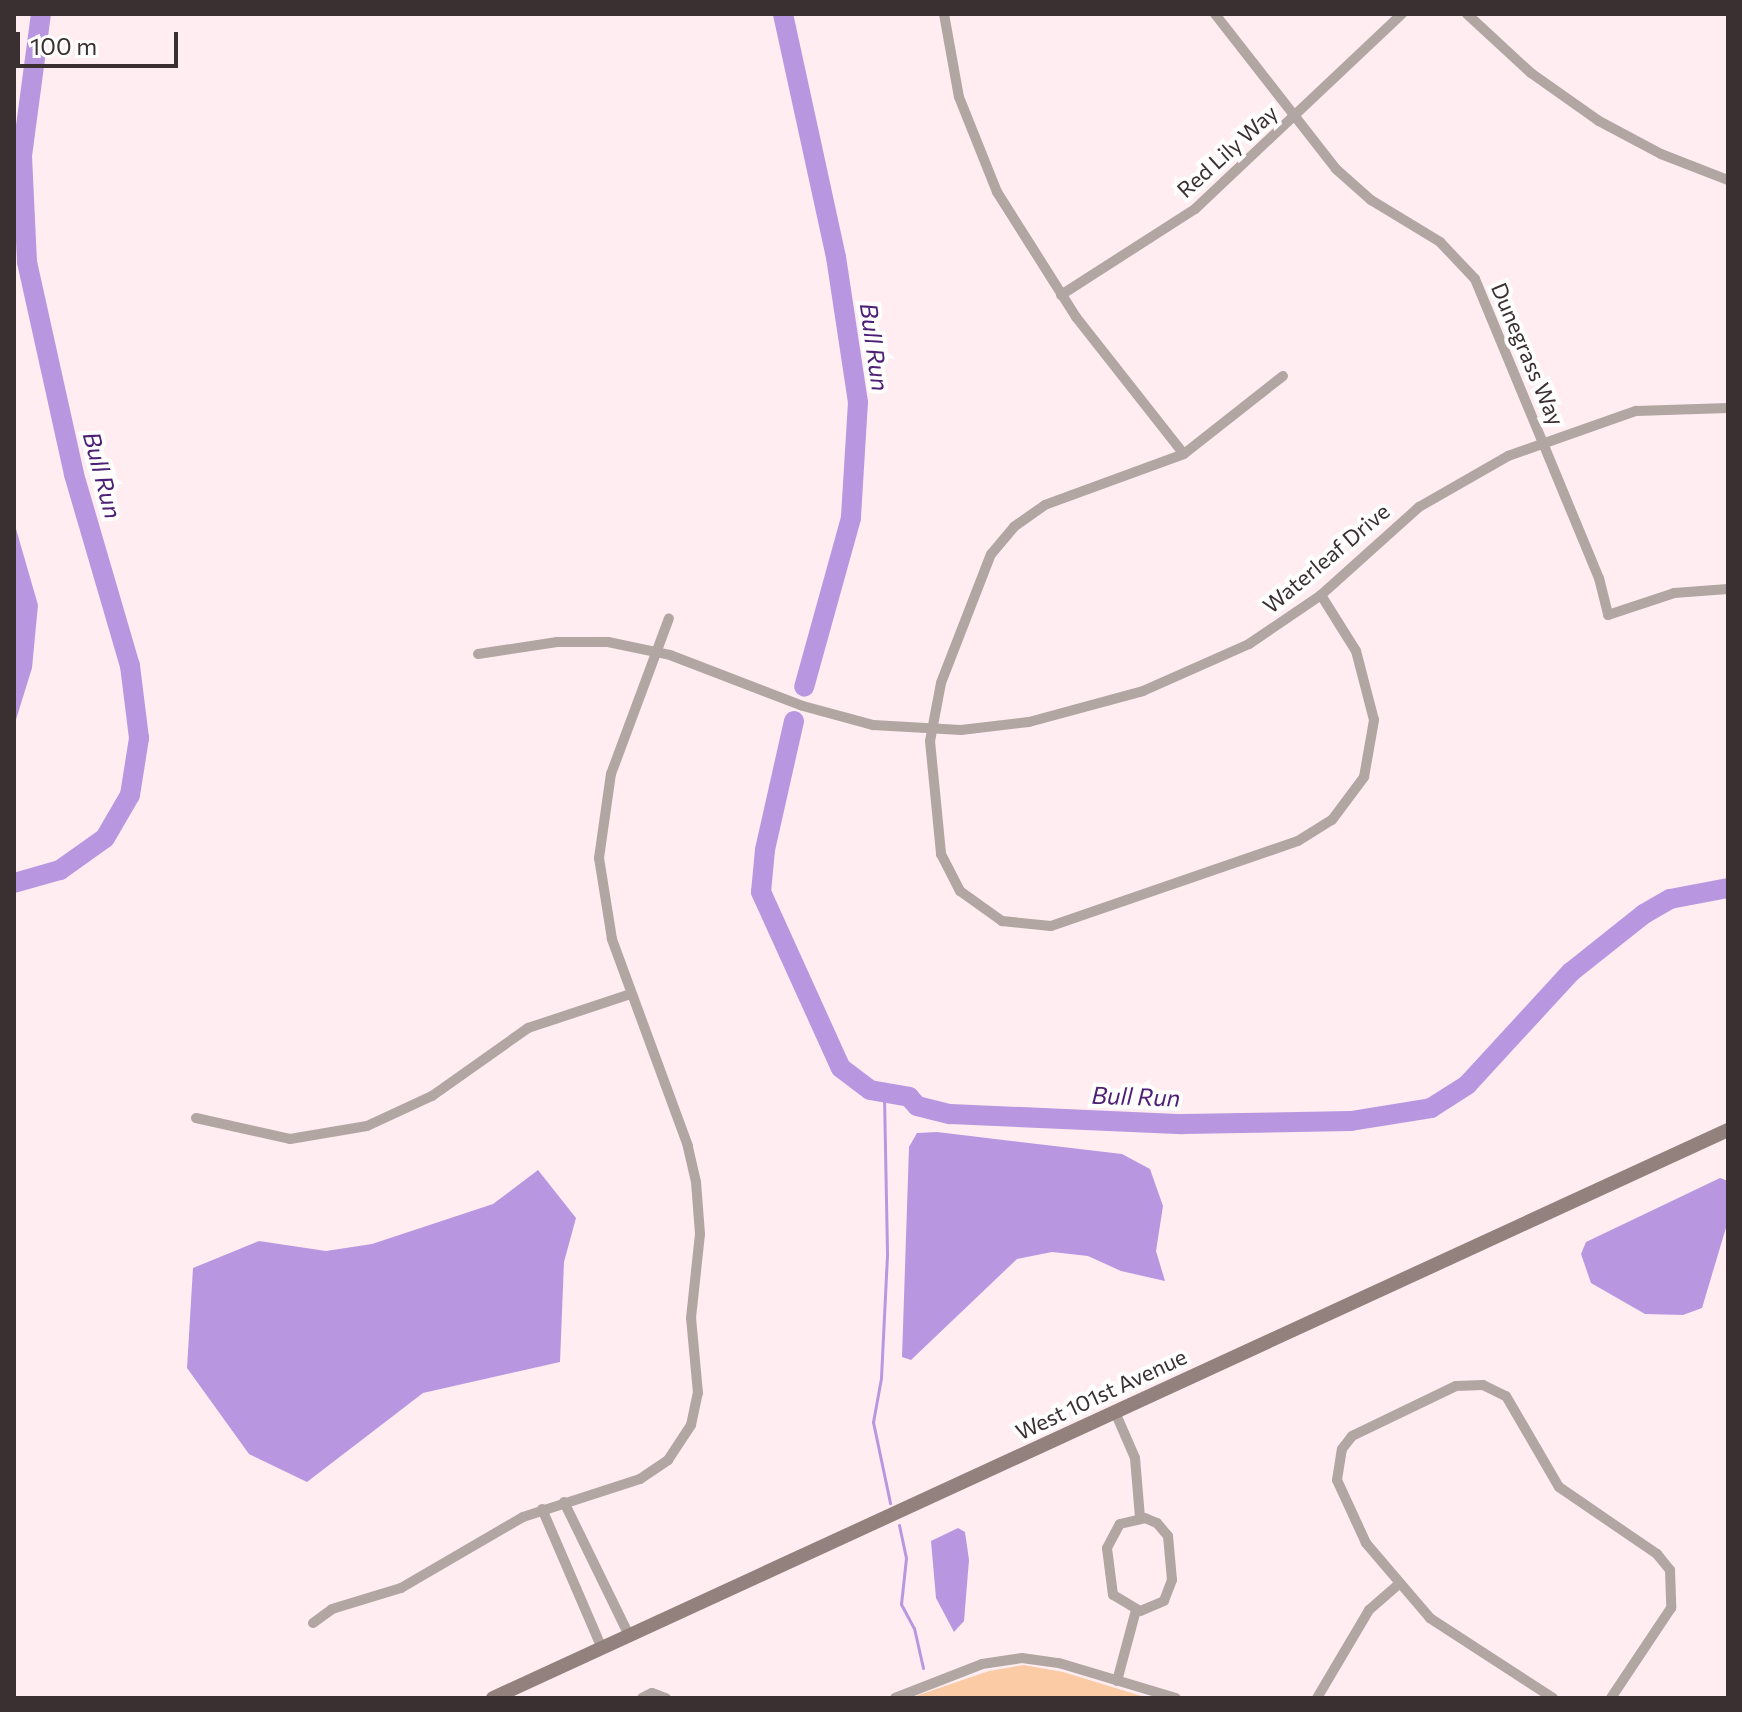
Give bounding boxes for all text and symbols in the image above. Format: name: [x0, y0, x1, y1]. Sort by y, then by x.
scale bar: [20, 16, 182, 66]
text: 100 m: [30, 31, 97, 60]
street label: Red Lily Way: [1171, 99, 1283, 203]
street label: Dunegrass Way: [1486, 279, 1570, 429]
water label: Bull Run: [855, 301, 895, 393]
water label: Bull Run: [78, 428, 128, 522]
street label: Waterleaf Drive: [1257, 497, 1395, 619]
water label: Bull Run: [1091, 1080, 1181, 1112]
street label: West 101st Avenue: [1011, 1343, 1191, 1445]

